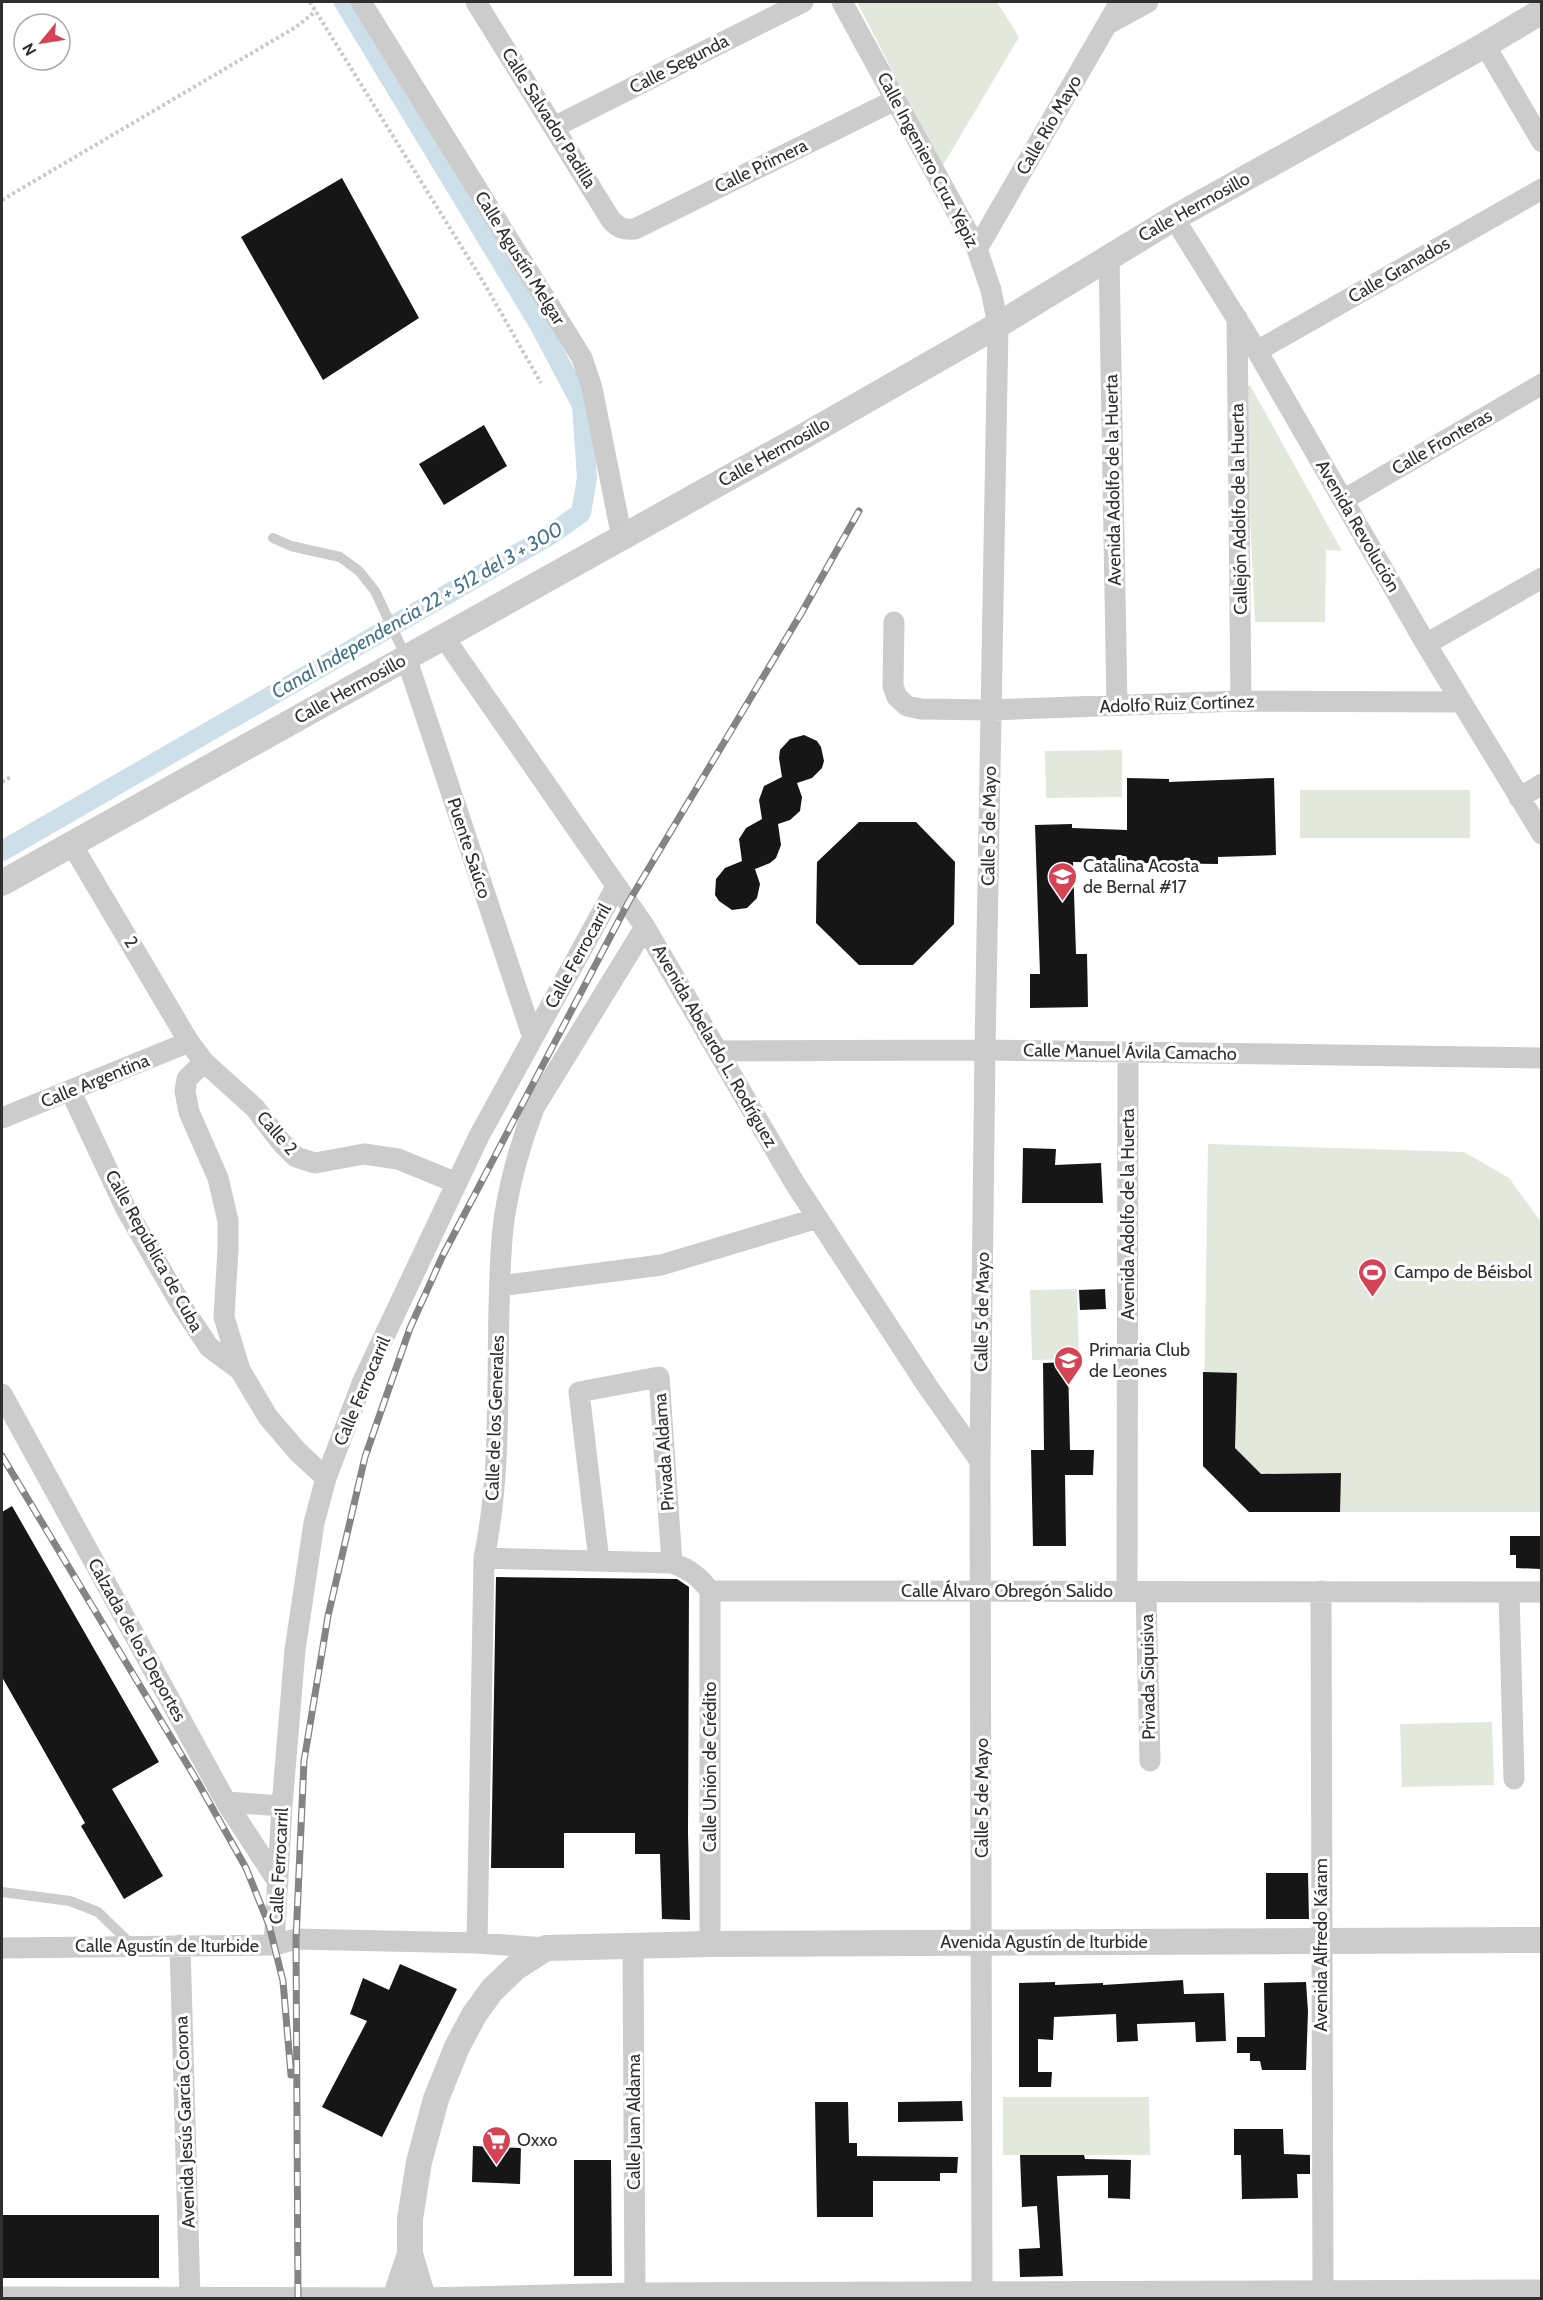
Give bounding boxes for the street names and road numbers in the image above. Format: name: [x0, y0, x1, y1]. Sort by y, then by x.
street label: Calle Segunda: [626, 29, 733, 98]
street label: Calle Salvador Padilla: [497, 44, 601, 193]
street label: Calle Ingeniero Cruz Yépiz: [872, 69, 984, 252]
street label: Calle Río Mayo: [1012, 71, 1086, 179]
street label: Calle Primera: [711, 134, 811, 198]
street label: Calle Hermosillo: [1134, 167, 1254, 247]
street label: Calle Agustín Melgar: [470, 187, 570, 329]
street label: Calle Granados: [1344, 232, 1454, 308]
street label: Avenida Adolfo de la Huerta: [1100, 374, 1126, 586]
street label: Callejón Adolfo de la Huerta: [1226, 403, 1252, 615]
street label: Calle Fronteras: [1388, 404, 1496, 480]
street label: Calle Hermosillo: [714, 412, 834, 492]
street label: Avenida Revolución: [1311, 456, 1405, 596]
street label: Calle Hermosillo: [290, 649, 410, 729]
street label: Adolfo Ruiz Cortínez: [1099, 690, 1255, 718]
street label: Calle 5 de Mayo: [977, 766, 1001, 886]
street label: Puente Saúco: [442, 795, 496, 901]
street label: Calle Ferrocarril: [540, 899, 616, 1012]
street label: 2: [119, 932, 143, 952]
street label: Avenida Abelardo L. Rodríguez: [648, 941, 782, 1152]
street label: Calle Manuel Ávila Camacho: [1023, 1039, 1237, 1065]
street label: Calle Argentina: [38, 1049, 153, 1113]
street label: Calle 2: [252, 1107, 302, 1159]
street label: Avenida Adolfo de la Huerta: [1117, 1108, 1139, 1320]
street label: Calle República de Cuba: [100, 1166, 208, 1336]
street label: Calle 5 de Mayo: [970, 1252, 994, 1372]
street label: Calle Ferrocarril: [329, 1332, 395, 1449]
street label: Calle de los Generales: [481, 1335, 509, 1501]
street label: Privada Aldama: [649, 1392, 679, 1512]
street label: Calzada de los Deportes: [83, 1555, 191, 1725]
street label: Calle Álvaro Obregón Salido: [901, 1580, 1113, 1602]
street label: Privada Siquisiva: [1136, 1614, 1160, 1740]
street label: Calle Unión de Crédito: [699, 1682, 721, 1852]
street label: Calle 5 de Mayo: [971, 1738, 993, 1858]
street label: Calle Ferrocarril: [265, 1806, 293, 1925]
street label: Avenida Alfredo Káram: [1310, 1858, 1332, 2032]
street label: Avenida Agustín de Iturbide: [940, 1931, 1148, 1953]
street label: Calle Agustín de Iturbide: [75, 1935, 259, 1957]
street label: Avenida Jesús García Corona: [170, 2015, 200, 2229]
street label: Calle Juan Aldama: [623, 2054, 645, 2190]

